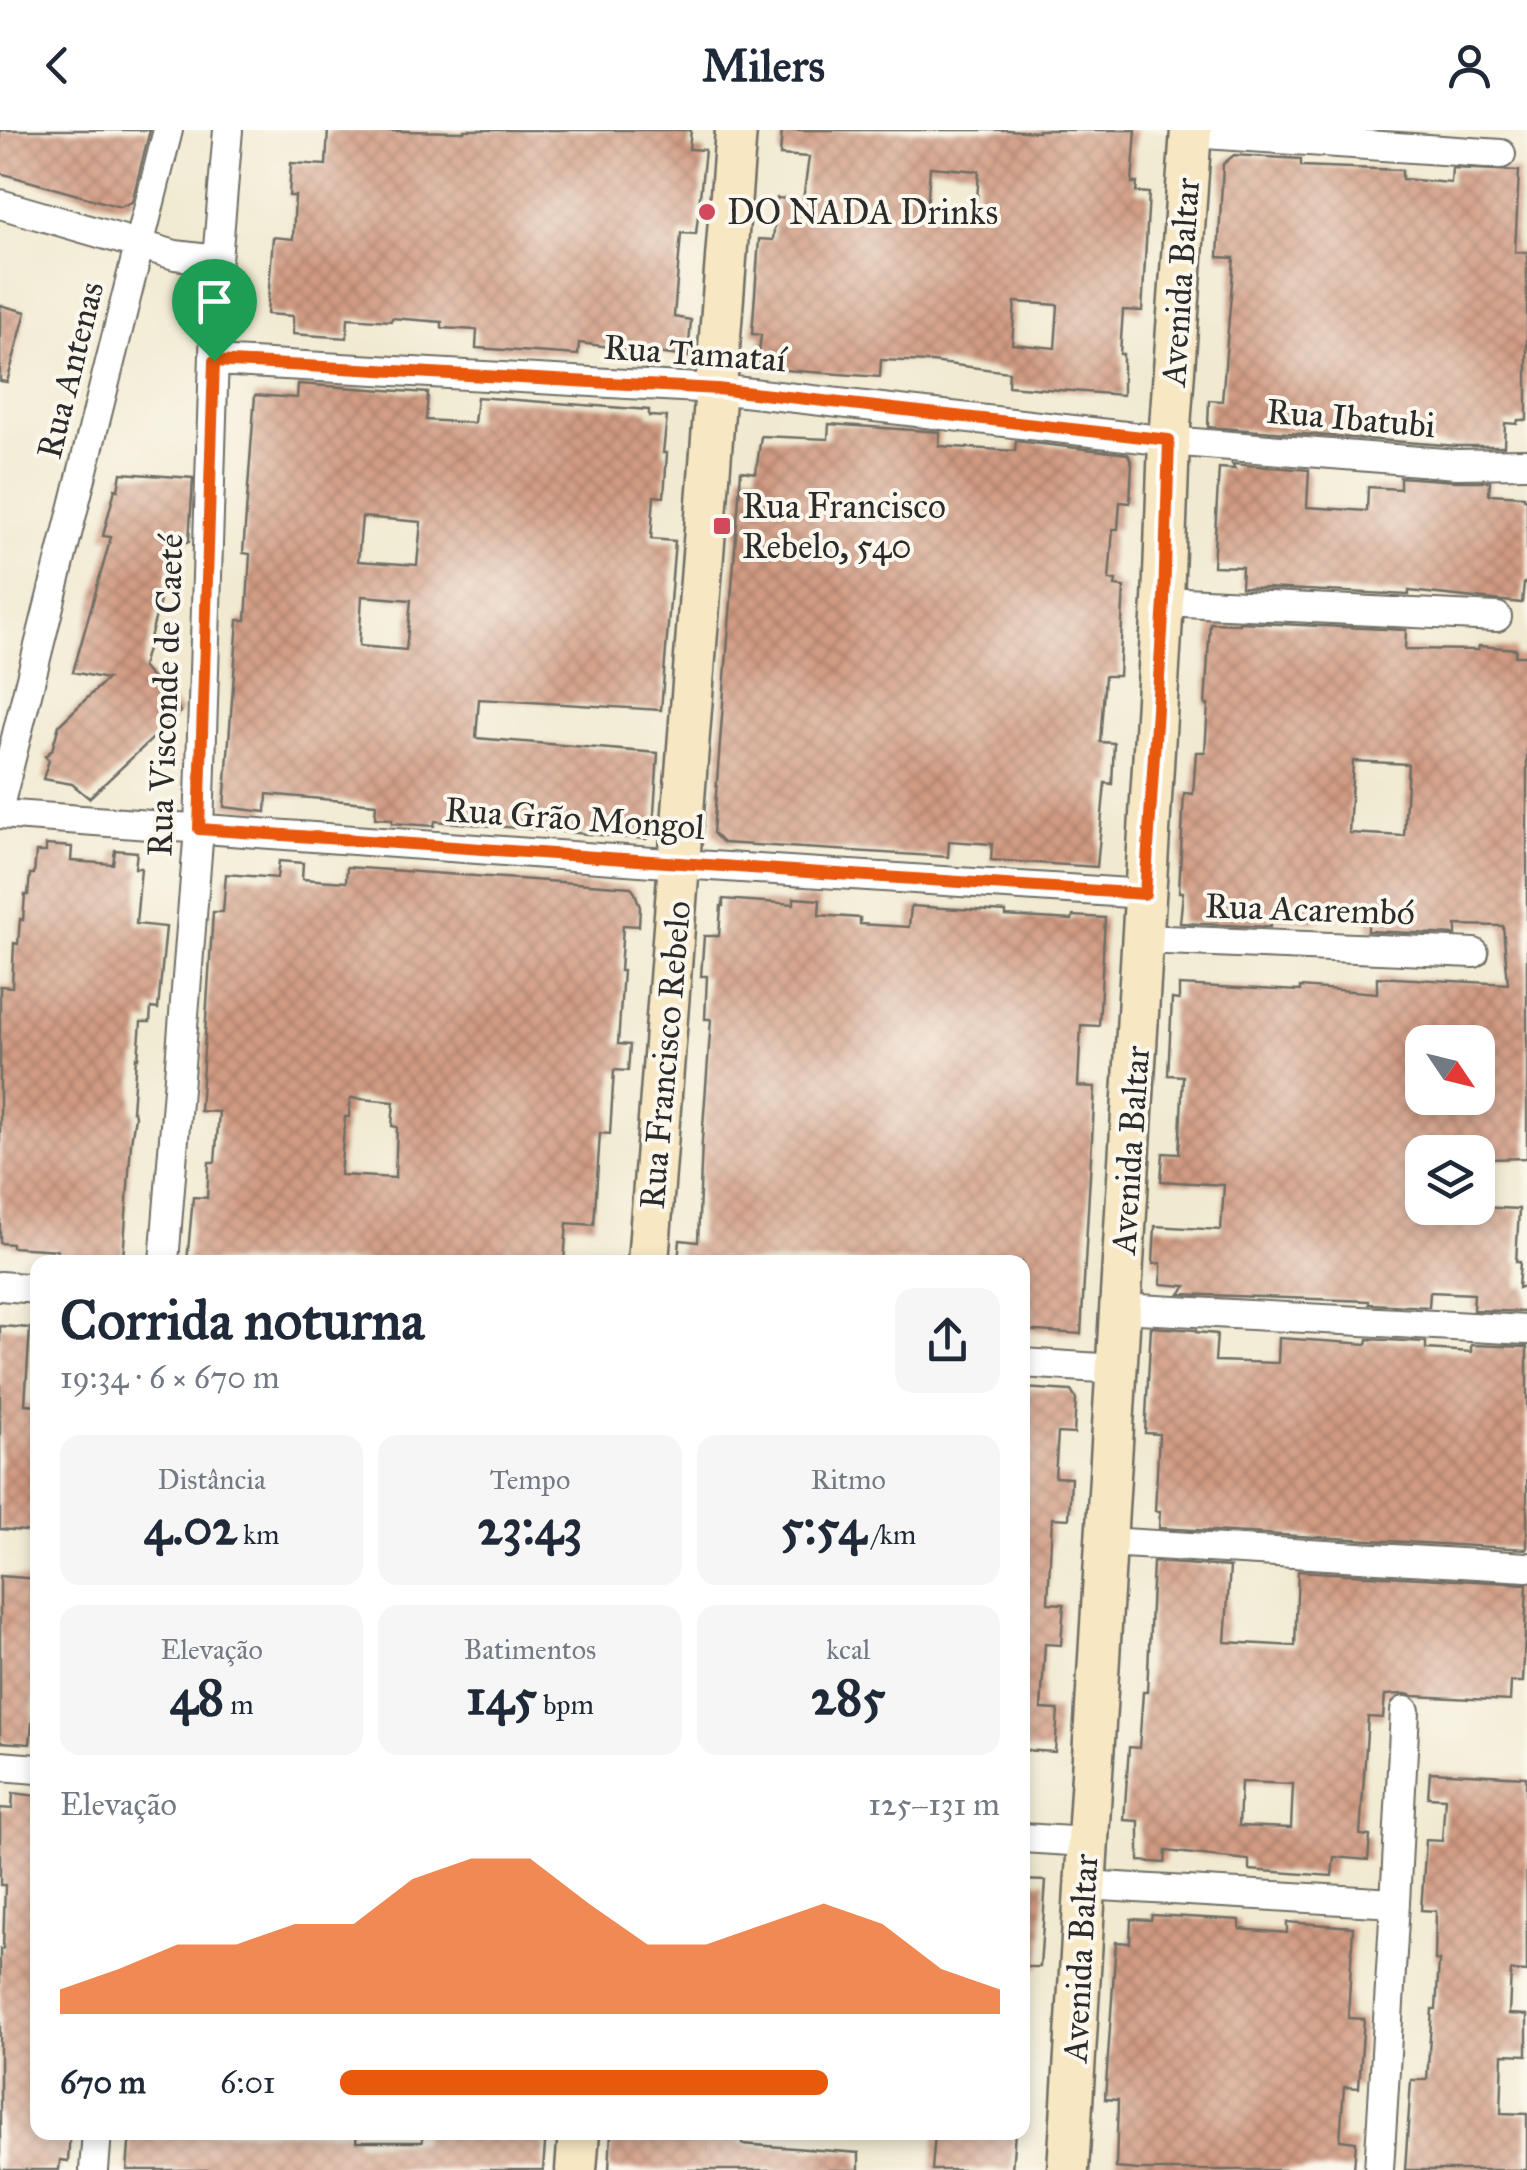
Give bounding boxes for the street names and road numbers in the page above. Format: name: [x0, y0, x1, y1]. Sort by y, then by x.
street label: Avenida Baltar: [1152, 175, 1209, 390]
street label: Rua Antenas: [28, 277, 113, 463]
street label: Rua Tamataí: [602, 326, 789, 381]
street label: Rua Ibatubi: [1265, 390, 1438, 447]
street label: Rua Visconde de Caeté: [138, 532, 193, 857]
street label: Rua Grão Mongol: [444, 788, 707, 849]
street label: Rua Acarembó: [1204, 884, 1416, 935]
street label: Rua Francisco Rebelo: [631, 899, 700, 1211]
street label: Avenida Baltar: [1102, 1043, 1159, 1258]
street label: Avenida Baltar: [1053, 1852, 1107, 2065]

